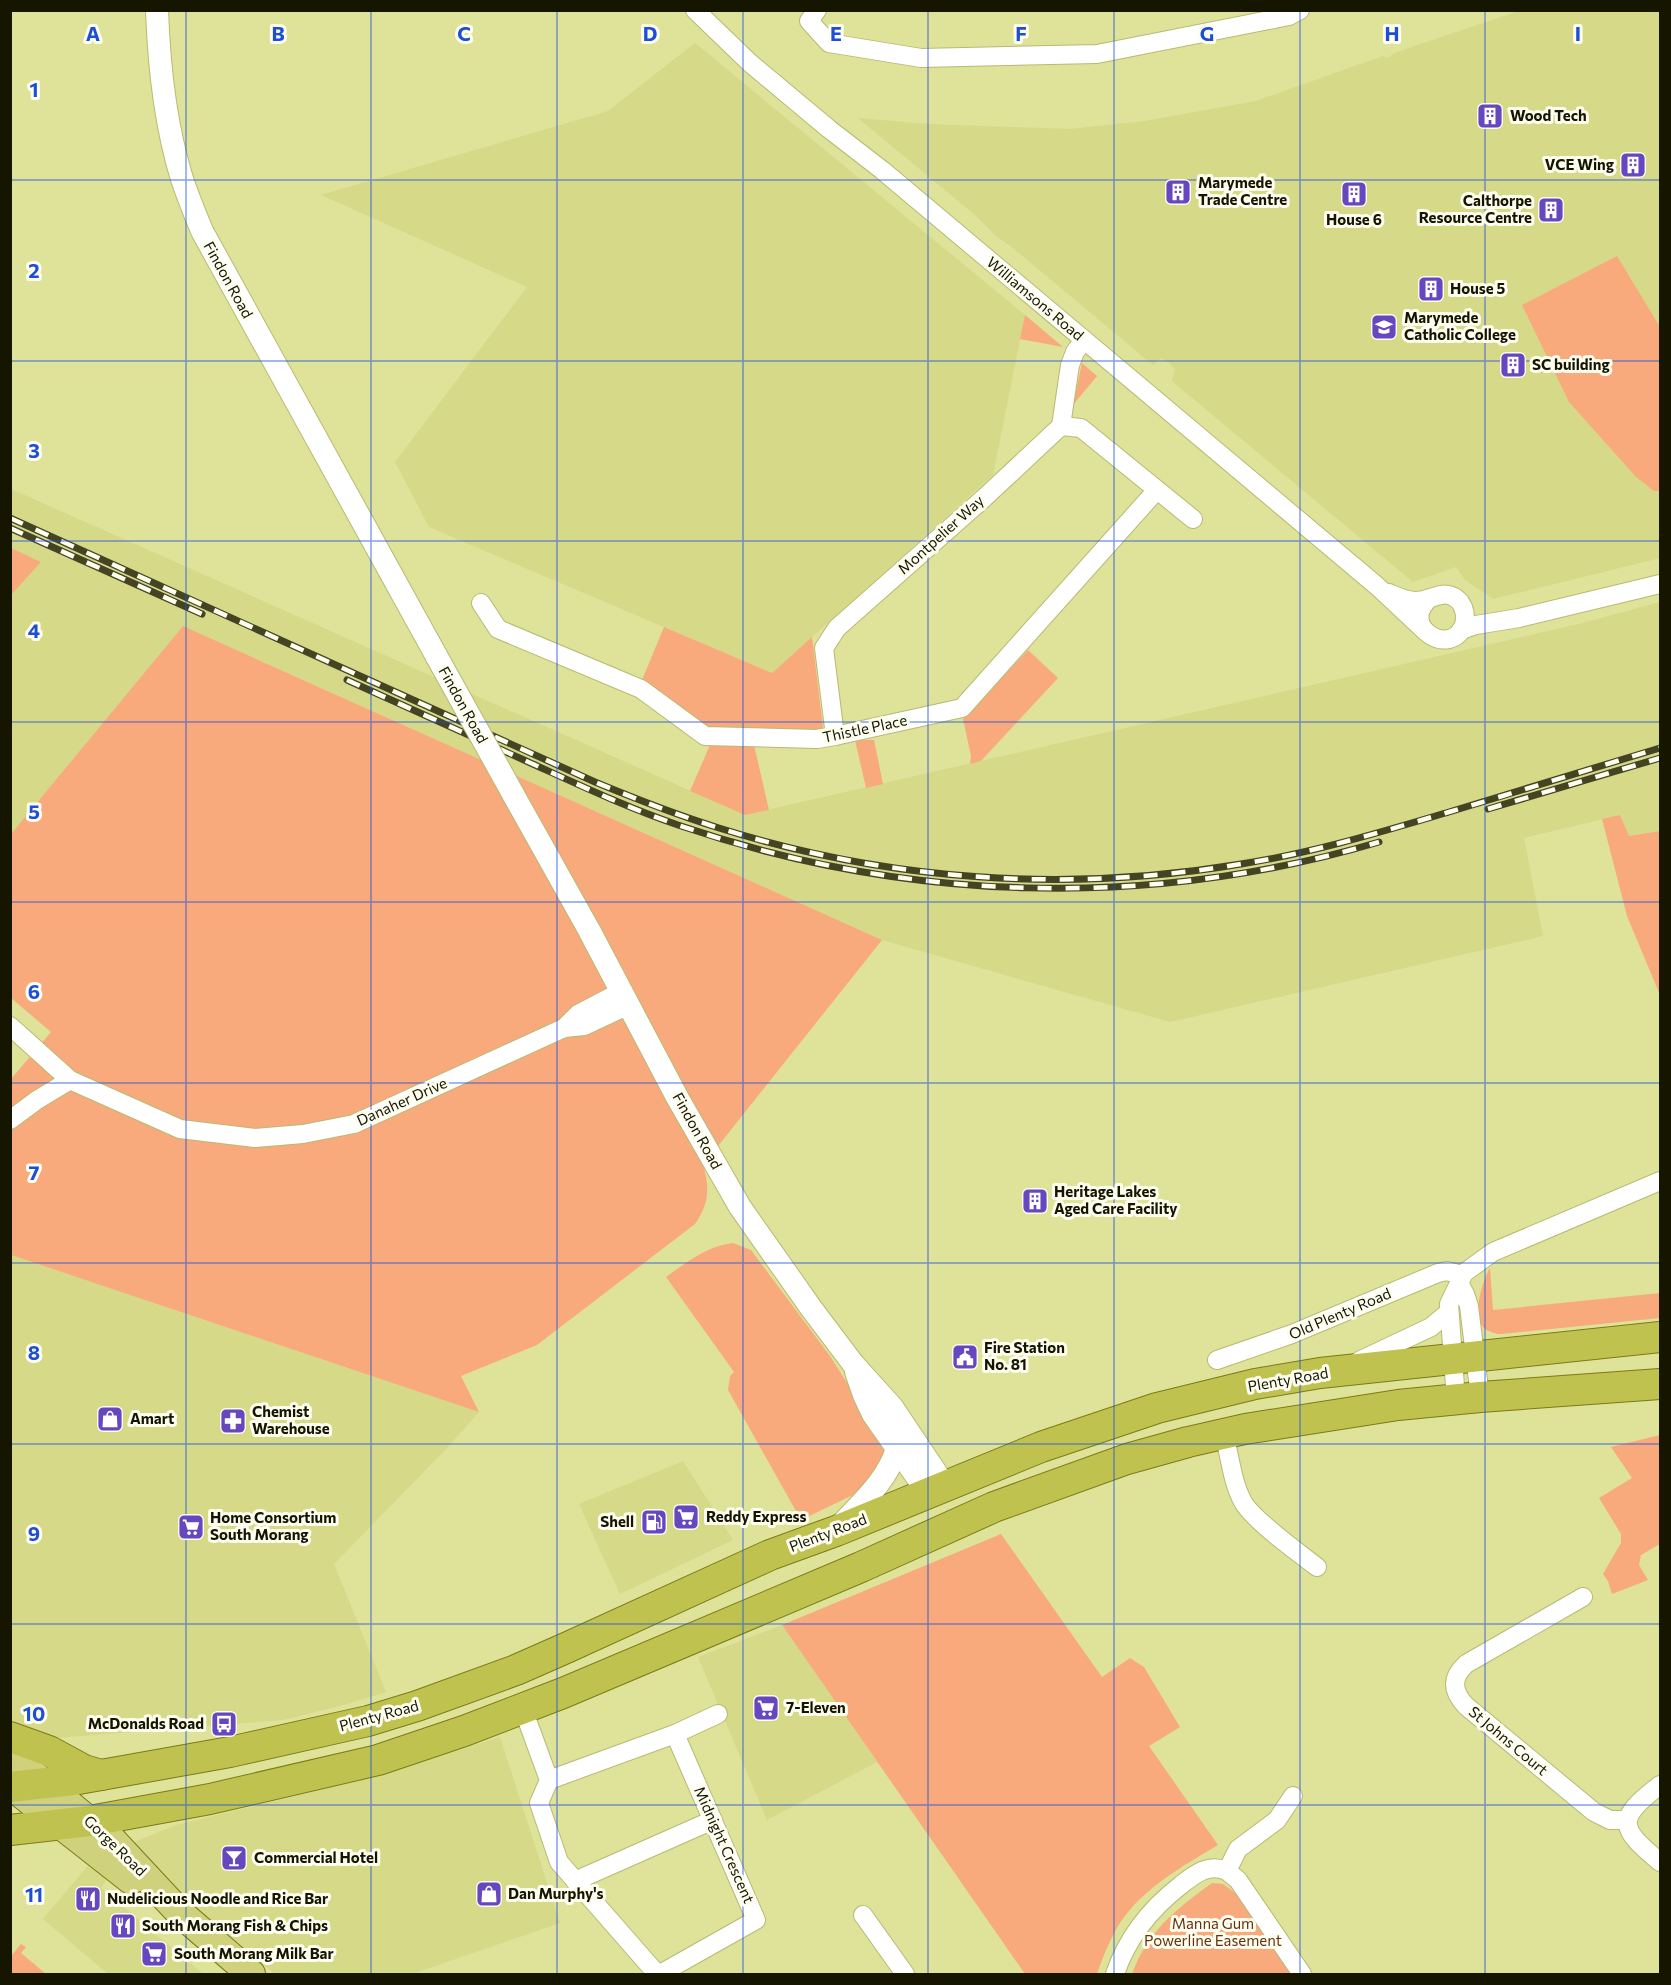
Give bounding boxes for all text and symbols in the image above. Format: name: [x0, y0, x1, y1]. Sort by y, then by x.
text: A: [86, 21, 100, 45]
text: B: [271, 21, 285, 45]
text: C: [457, 21, 471, 45]
text: D: [643, 21, 657, 45]
text: E: [830, 21, 842, 45]
text: F: [1015, 21, 1027, 45]
text: G: [1200, 21, 1214, 45]
text: H: [1385, 21, 1400, 45]
text: I: [1575, 21, 1581, 45]
text: 1: [29, 77, 39, 101]
building icon: Wood Tech: [1475, 101, 1505, 131]
place label: Wood Tech: [1510, 106, 1587, 124]
building icon: VCE Wing: [1618, 150, 1648, 180]
place label: VCE Wing: [1545, 155, 1614, 173]
place label: Marymede Trade Centre: [1198, 173, 1287, 208]
building icon: Marymede Trade Centre: [1163, 177, 1193, 207]
building icon: House 6: [1339, 179, 1369, 209]
place label: Calthorpe Resource Centre: [1419, 191, 1532, 226]
building icon: Calthorpe Resource Centre: [1536, 195, 1566, 225]
place label: House 6: [1326, 210, 1382, 228]
street label: Findon Road: [200, 238, 257, 321]
street label: Williamsons Road: [984, 253, 1088, 344]
text: 2: [28, 258, 40, 282]
building icon: House 5: [1416, 274, 1446, 304]
place label: House 5: [1450, 279, 1506, 297]
place label: Marymede Catholic College: [1404, 308, 1516, 343]
school or university icon: Marymede Catholic College: [1369, 312, 1399, 342]
building icon: SC building: [1498, 350, 1528, 380]
place label: SC building: [1532, 355, 1610, 373]
text: 3: [28, 438, 40, 462]
street label: Montpelier Way: [894, 491, 987, 577]
text: 4: [28, 618, 40, 642]
street label: Findon Road: [435, 663, 492, 746]
street label: Thistle Place: [821, 710, 909, 746]
text: 5: [28, 799, 40, 823]
text: 6: [28, 979, 40, 1003]
street label: Danaher Drive: [354, 1073, 450, 1129]
street label: Findon Road: [669, 1089, 726, 1172]
text: 7: [29, 1160, 40, 1184]
place label: Heritage Lakes Aged Care Facility: [1054, 1182, 1178, 1217]
building icon: Heritage Lakes Aged Care Facility: [1020, 1186, 1050, 1216]
street label: Old Plenty Road: [1286, 1283, 1393, 1343]
place label: Fire Station No. 81: [984, 1338, 1065, 1373]
text: 8: [28, 1340, 40, 1364]
public building icon: Fire Station No. 81: [950, 1342, 980, 1372]
street label: Plenty Road: [1246, 1363, 1330, 1395]
place label: Chemist Warehouse: [252, 1402, 330, 1437]
shop icon: Amart: [95, 1404, 125, 1434]
pharmacy icon: Chemist Warehouse: [218, 1406, 248, 1436]
place label: Amart: [130, 1409, 174, 1427]
supermarket icon: Reddy Express: [671, 1502, 701, 1532]
fuel station icon: Shell: [639, 1507, 669, 1537]
place label: Reddy Express: [706, 1507, 807, 1525]
place label: Home Consortium South Morang: [210, 1508, 336, 1543]
street label: Plenty Road: [786, 1509, 869, 1555]
supermarket icon: Home Consortium South Morang: [176, 1512, 206, 1542]
place label: Shell: [600, 1512, 634, 1530]
text: 9: [28, 1521, 40, 1545]
supermarket icon: 7-Eleven: [751, 1693, 781, 1723]
street label: Plenty Road: [337, 1696, 420, 1734]
place label: 7-Eleven: [786, 1698, 846, 1716]
text: 10: [23, 1701, 45, 1725]
street label: St Johns Court: [1465, 1702, 1552, 1779]
bus stop icon: McDonalds Road: [209, 1709, 239, 1739]
place label: McDonalds Road: [88, 1714, 204, 1732]
street label: Midnight Crescent: [691, 1783, 759, 1906]
street label: Gorge Road: [81, 1811, 151, 1879]
bar icon: Commercial Hotel: [219, 1843, 249, 1873]
place label: Commercial Hotel: [254, 1848, 378, 1866]
shop icon: Dan Murphy's: [474, 1879, 504, 1909]
text: 11: [25, 1882, 43, 1906]
restaurant icon: Nudelicious Noodle and Rice Bar: [73, 1884, 103, 1914]
place label: Dan Murphy's: [508, 1884, 604, 1902]
place label: Nudelicious Noodle and Rice Bar: [107, 1889, 328, 1907]
restaurant icon: South Morang Fish & Chips: [108, 1911, 138, 1941]
park label: Manna Gum Powerline Easement: [1144, 1914, 1282, 1949]
place label: South Morang Fish & Chips: [142, 1916, 328, 1934]
supermarket icon: South Morang Milk Bar: [139, 1939, 169, 1969]
place label: South Morang Milk Bar: [174, 1944, 334, 1962]

